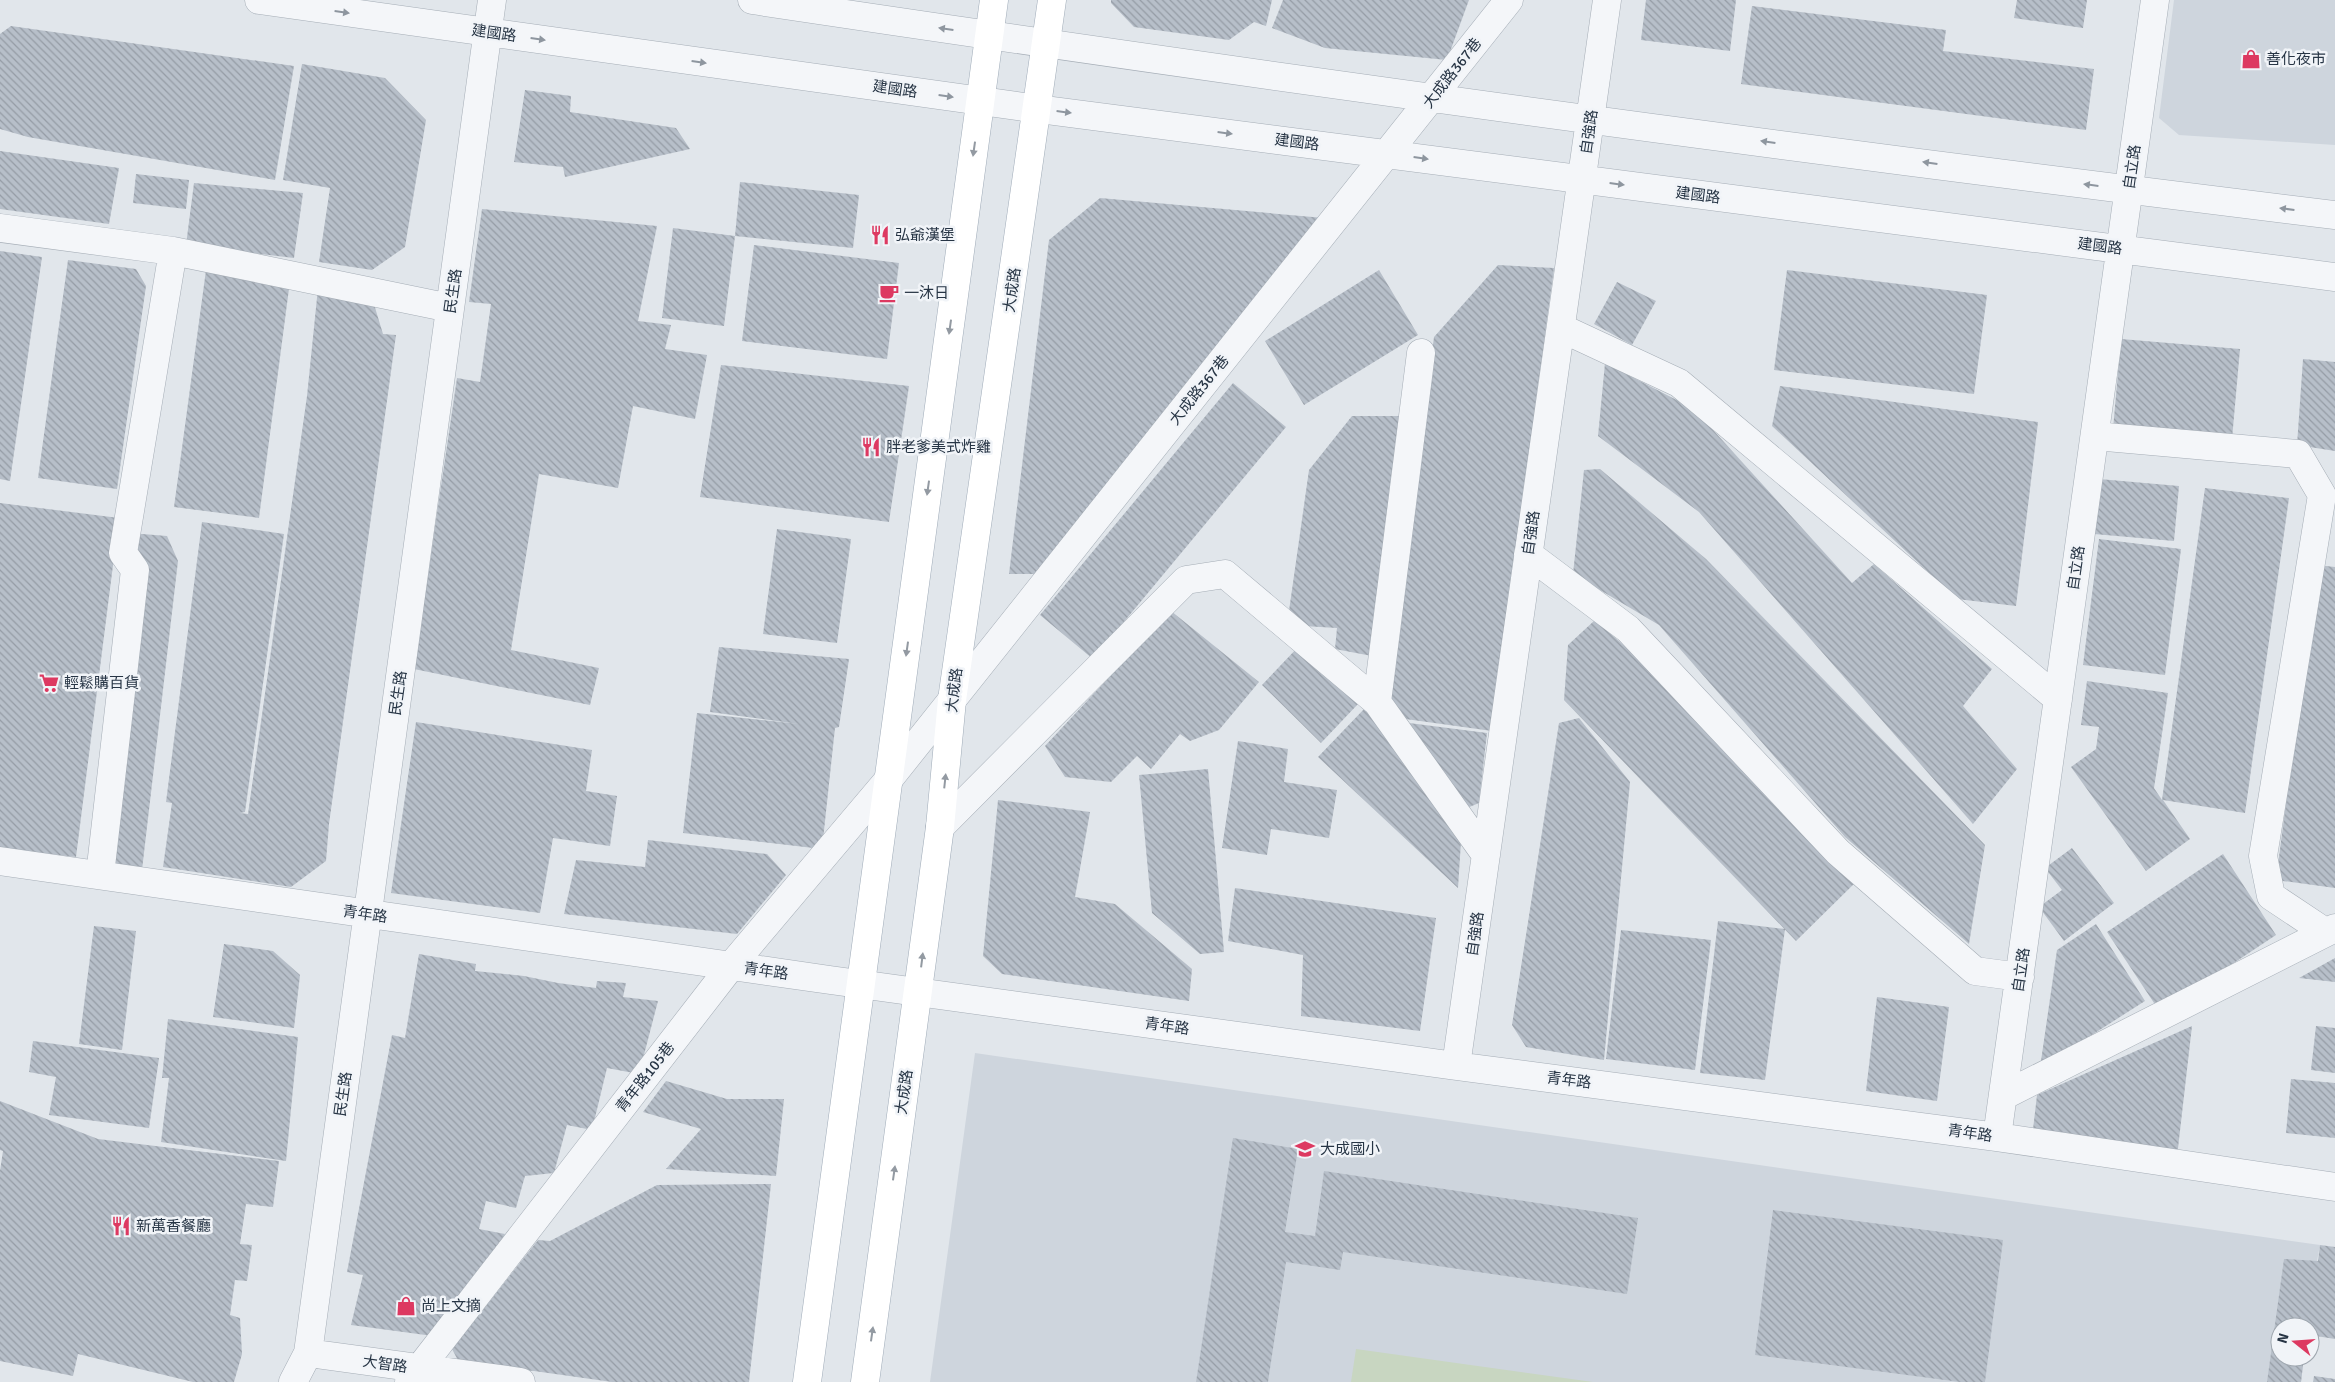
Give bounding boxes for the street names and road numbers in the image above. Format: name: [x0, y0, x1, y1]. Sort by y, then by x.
street label: 建國路: [470, 21, 518, 45]
street label: 大成路367巷: [1419, 34, 1485, 112]
street label: 建國路: [871, 77, 919, 101]
street label: 自強路: [1577, 108, 1601, 156]
street label: 建國路: [1274, 130, 1320, 154]
street label: 自立路: [2120, 143, 2144, 191]
street label: 建國路: [1675, 183, 1721, 207]
street label: 建國路: [2077, 234, 2123, 258]
street label: 大成路: [1000, 266, 1024, 314]
street label: 民生路: [441, 267, 465, 315]
street label: 大成路367巷: [1165, 352, 1233, 428]
street label: 自強路: [1519, 509, 1543, 557]
street label: 自立路: [2064, 544, 2088, 592]
street label: 大成路: [942, 667, 966, 713]
street label: 民生路: [386, 669, 410, 717]
street label: 青年路: [341, 902, 389, 926]
street label: 自強路: [1463, 910, 1487, 958]
street label: 自立路: [2009, 946, 2033, 994]
street label: 青年路: [742, 959, 790, 983]
street label: 青年路: [1143, 1014, 1191, 1038]
street label: 青年路105巷: [612, 1038, 678, 1116]
street label: 大成路: [892, 1068, 916, 1116]
street label: 青年路: [1546, 1068, 1592, 1092]
street label: 民生路: [331, 1070, 355, 1118]
street label: 青年路: [1946, 1121, 1994, 1145]
street label: 大智路: [361, 1352, 409, 1376]

